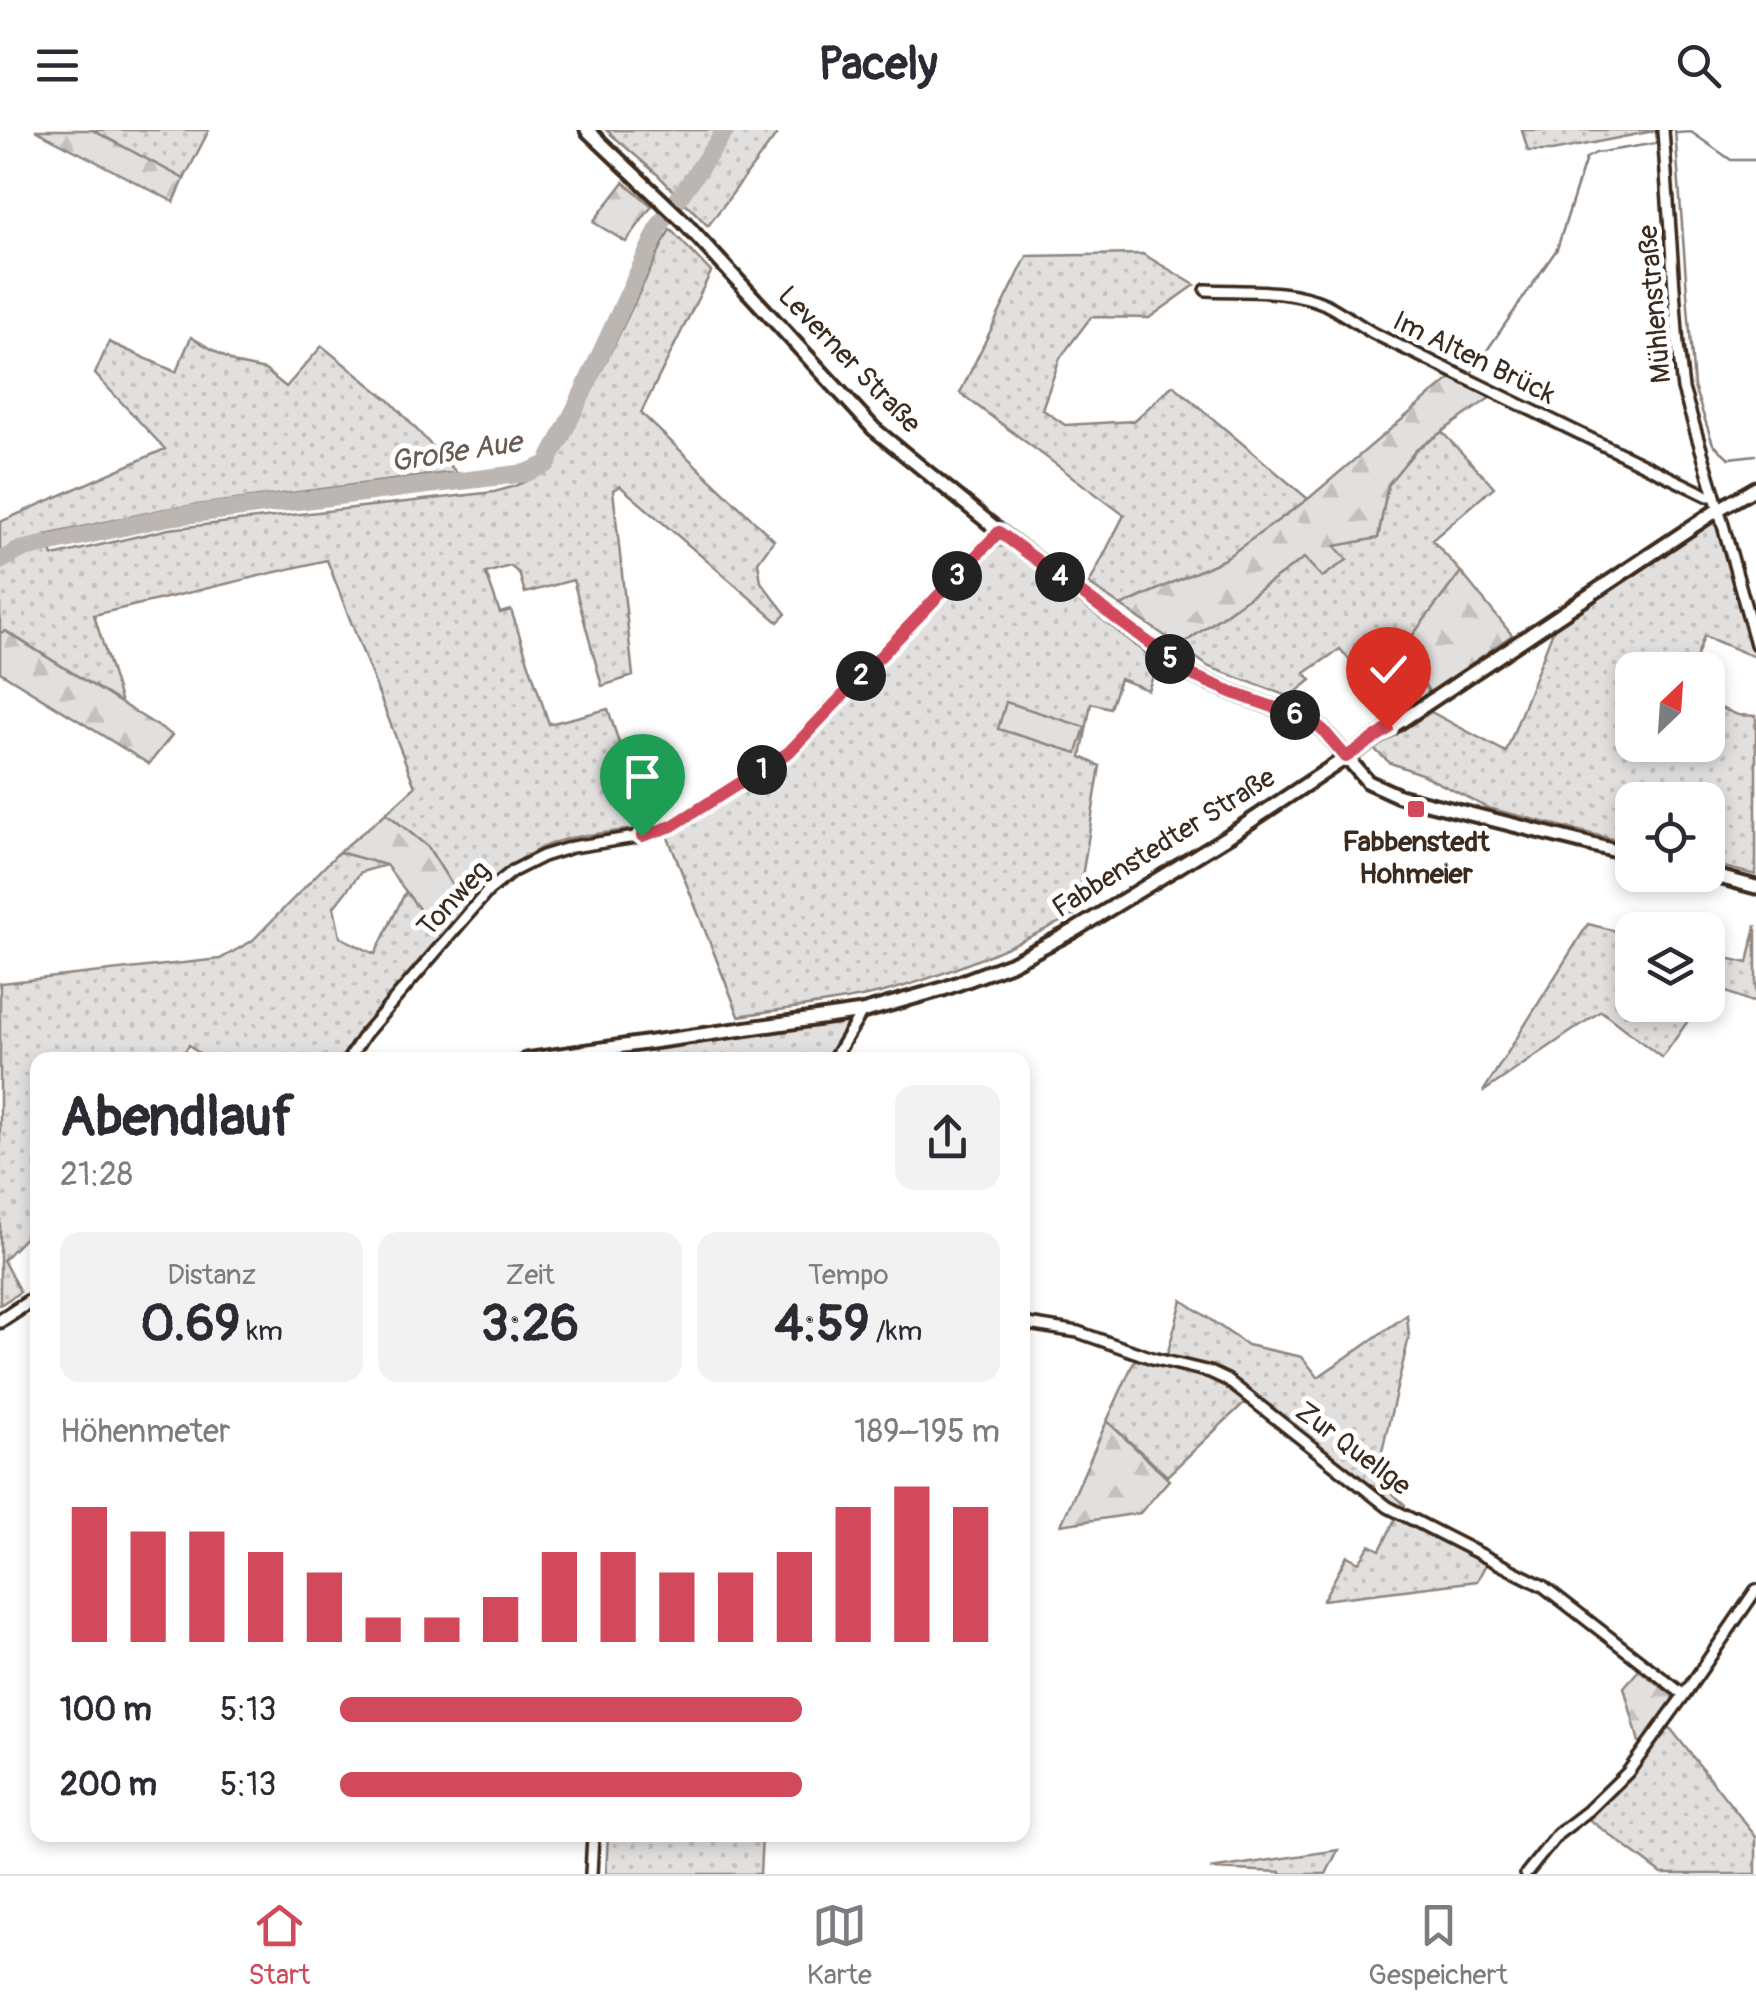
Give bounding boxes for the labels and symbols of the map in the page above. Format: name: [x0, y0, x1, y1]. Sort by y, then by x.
street label: Mühlenstraße: [1631, 223, 1679, 385]
street label: Leverner Straße: [770, 279, 928, 441]
street label: Im Alten Brück: [1387, 304, 1561, 413]
water label: Große Aue: [388, 423, 527, 481]
pin: 3: [932, 551, 982, 601]
pin: 4: [1035, 552, 1085, 602]
pin: [1346, 627, 1431, 730]
pin: 5: [1145, 634, 1195, 684]
pin: 2: [836, 651, 886, 701]
north arrow: [1615, 652, 1725, 762]
pin: 6: [1270, 690, 1320, 740]
pin: [600, 734, 685, 837]
pin: 1: [737, 745, 787, 795]
street label: Fabbenstedter Straße: [1046, 760, 1282, 926]
marker: Fabbenstedt Hohmeier: [1405, 798, 1427, 820]
place label: Fabbenstedt Hohmeier: [1343, 825, 1490, 892]
street label: Tonweg: [410, 854, 498, 944]
street label: Zur Quellge: [1288, 1394, 1418, 1504]

